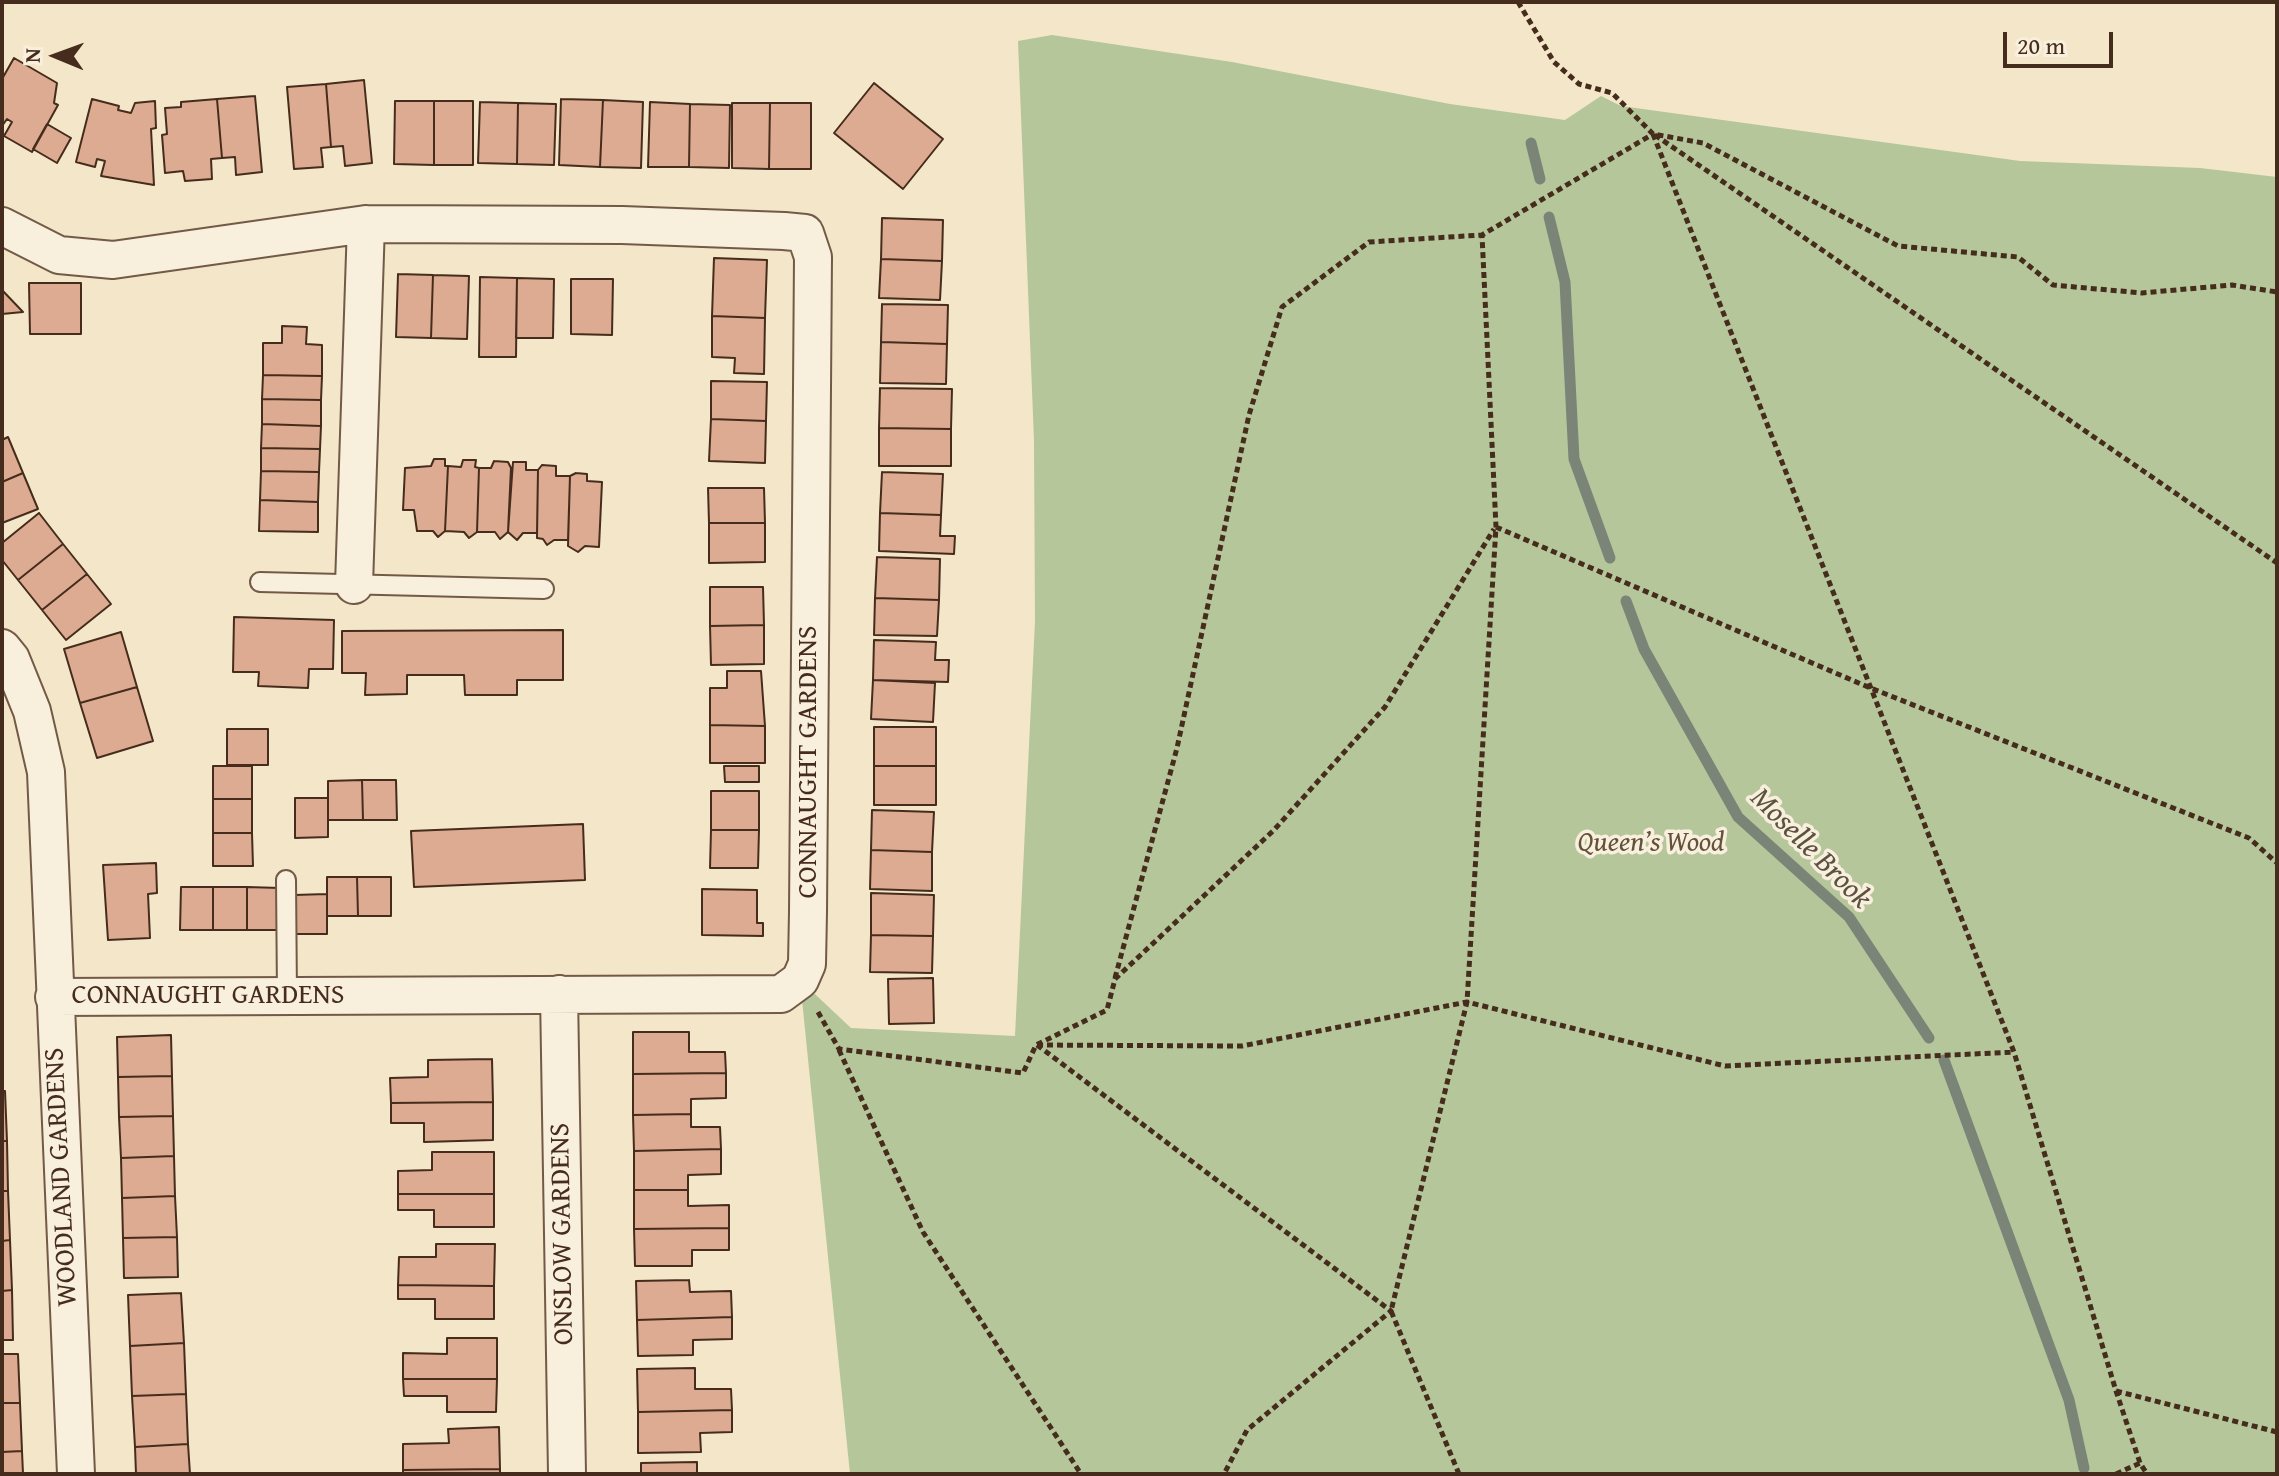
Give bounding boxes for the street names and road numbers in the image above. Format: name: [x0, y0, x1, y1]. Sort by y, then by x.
street label: CONNAUGHT GARDENS: [792, 626, 826, 898]
street label: CONNAUGHT GARDENS: [72, 979, 344, 1013]
street label: WOODLAND GARDENS: [38, 1047, 86, 1307]
street label: ONSLOW GARDENS: [544, 1123, 582, 1345]

